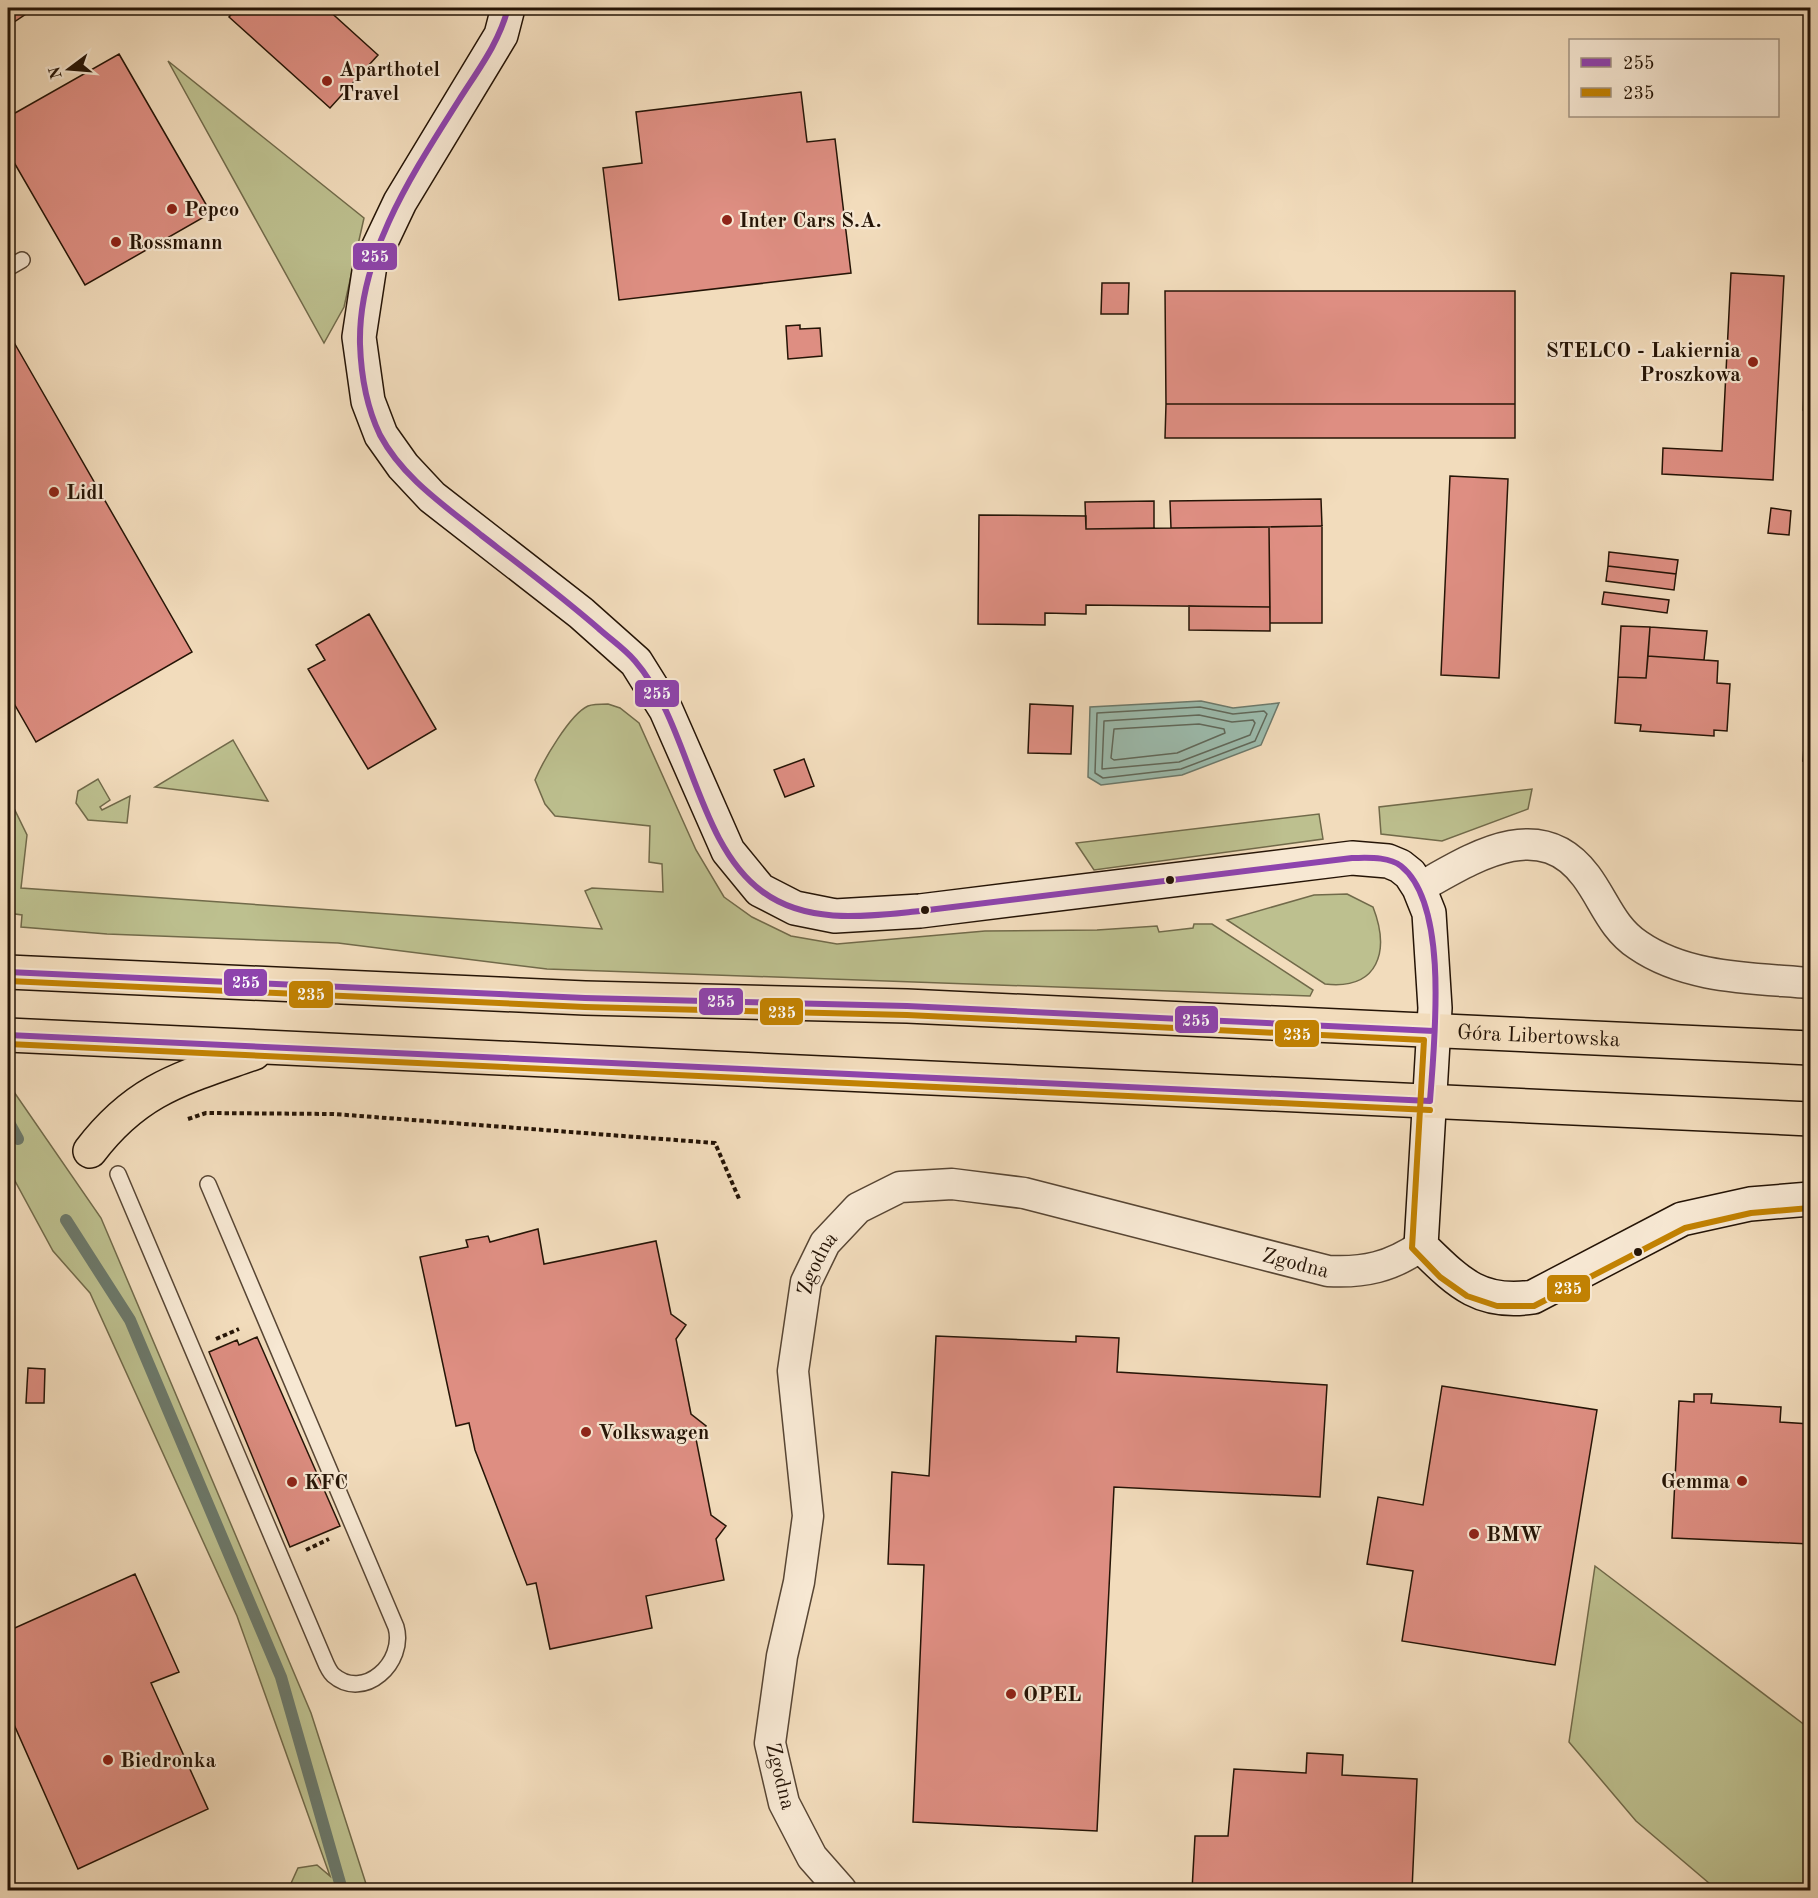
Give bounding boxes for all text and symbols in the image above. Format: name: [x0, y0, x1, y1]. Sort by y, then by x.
north arrow: [39, 39, 99, 99]
legend: [1569, 39, 1779, 117]
text: 255: [1623, 55, 1654, 73]
place label: Aparthotel Travel: [339, 60, 440, 105]
text: N: [47, 64, 66, 81]
marker: Aparthotel Travel: [320, 74, 334, 88]
text: 235: [1623, 85, 1654, 103]
place label: Pepco: [184, 200, 239, 221]
marker: Pepco: [165, 202, 179, 216]
place label: Inter Cars S.A.: [739, 211, 882, 232]
marker: Inter Cars S.A.: [720, 213, 734, 227]
place label: Rossmann: [128, 233, 223, 254]
marker: Rossmann: [109, 235, 123, 249]
line badge: 255: [352, 242, 398, 271]
text: 255: [361, 250, 389, 266]
place label: STELCO - Lakiernia Proszkowa: [1546, 341, 1741, 386]
marker: STELCO - Lakiernia Proszkowa: [1746, 355, 1760, 369]
place label: Lidl: [66, 483, 104, 504]
marker: Lidl: [47, 485, 61, 499]
line badge: 255: [634, 679, 680, 708]
text: 255: [643, 687, 671, 703]
unlabelled marker: [1164, 874, 1176, 886]
unlabelled marker: [919, 904, 931, 916]
line badge: 255: [223, 968, 268, 997]
text: 255: [232, 976, 260, 992]
line badge: 235: [288, 980, 334, 1009]
line badge: 255: [698, 987, 744, 1016]
text: 235: [297, 988, 325, 1004]
text: 255: [707, 995, 735, 1011]
line badge: 235: [759, 997, 804, 1026]
line badge: 255: [1174, 1005, 1219, 1034]
text: 235: [768, 1006, 796, 1022]
text: 255: [1182, 1014, 1210, 1030]
line badge: 235: [1274, 1019, 1320, 1048]
street label: Góra Libertowska: [1456, 1023, 1621, 1051]
text: 235: [1283, 1028, 1311, 1044]
street label: Zgodna: [795, 1228, 842, 1296]
street label: Zgodna: [1260, 1246, 1331, 1283]
unlabelled marker: [1632, 1246, 1644, 1258]
line badge: 235: [1546, 1274, 1591, 1303]
text: 235: [1554, 1282, 1582, 1298]
place label: Volkswagen: [598, 1423, 709, 1444]
marker: Volkswagen: [579, 1425, 593, 1439]
place label: Gemma: [1661, 1472, 1730, 1493]
place label: KFC: [304, 1473, 348, 1494]
marker: Gemma: [1735, 1474, 1749, 1488]
marker: KFC: [285, 1475, 299, 1489]
place label: BMW: [1486, 1525, 1543, 1546]
marker: BMW: [1467, 1527, 1481, 1541]
place label: OPEL: [1023, 1685, 1081, 1706]
marker: OPEL: [1004, 1687, 1018, 1701]
street label: Zgodna: [761, 1741, 798, 1812]
place label: Biedronka: [120, 1751, 216, 1772]
marker: Biedronka: [101, 1753, 115, 1767]

